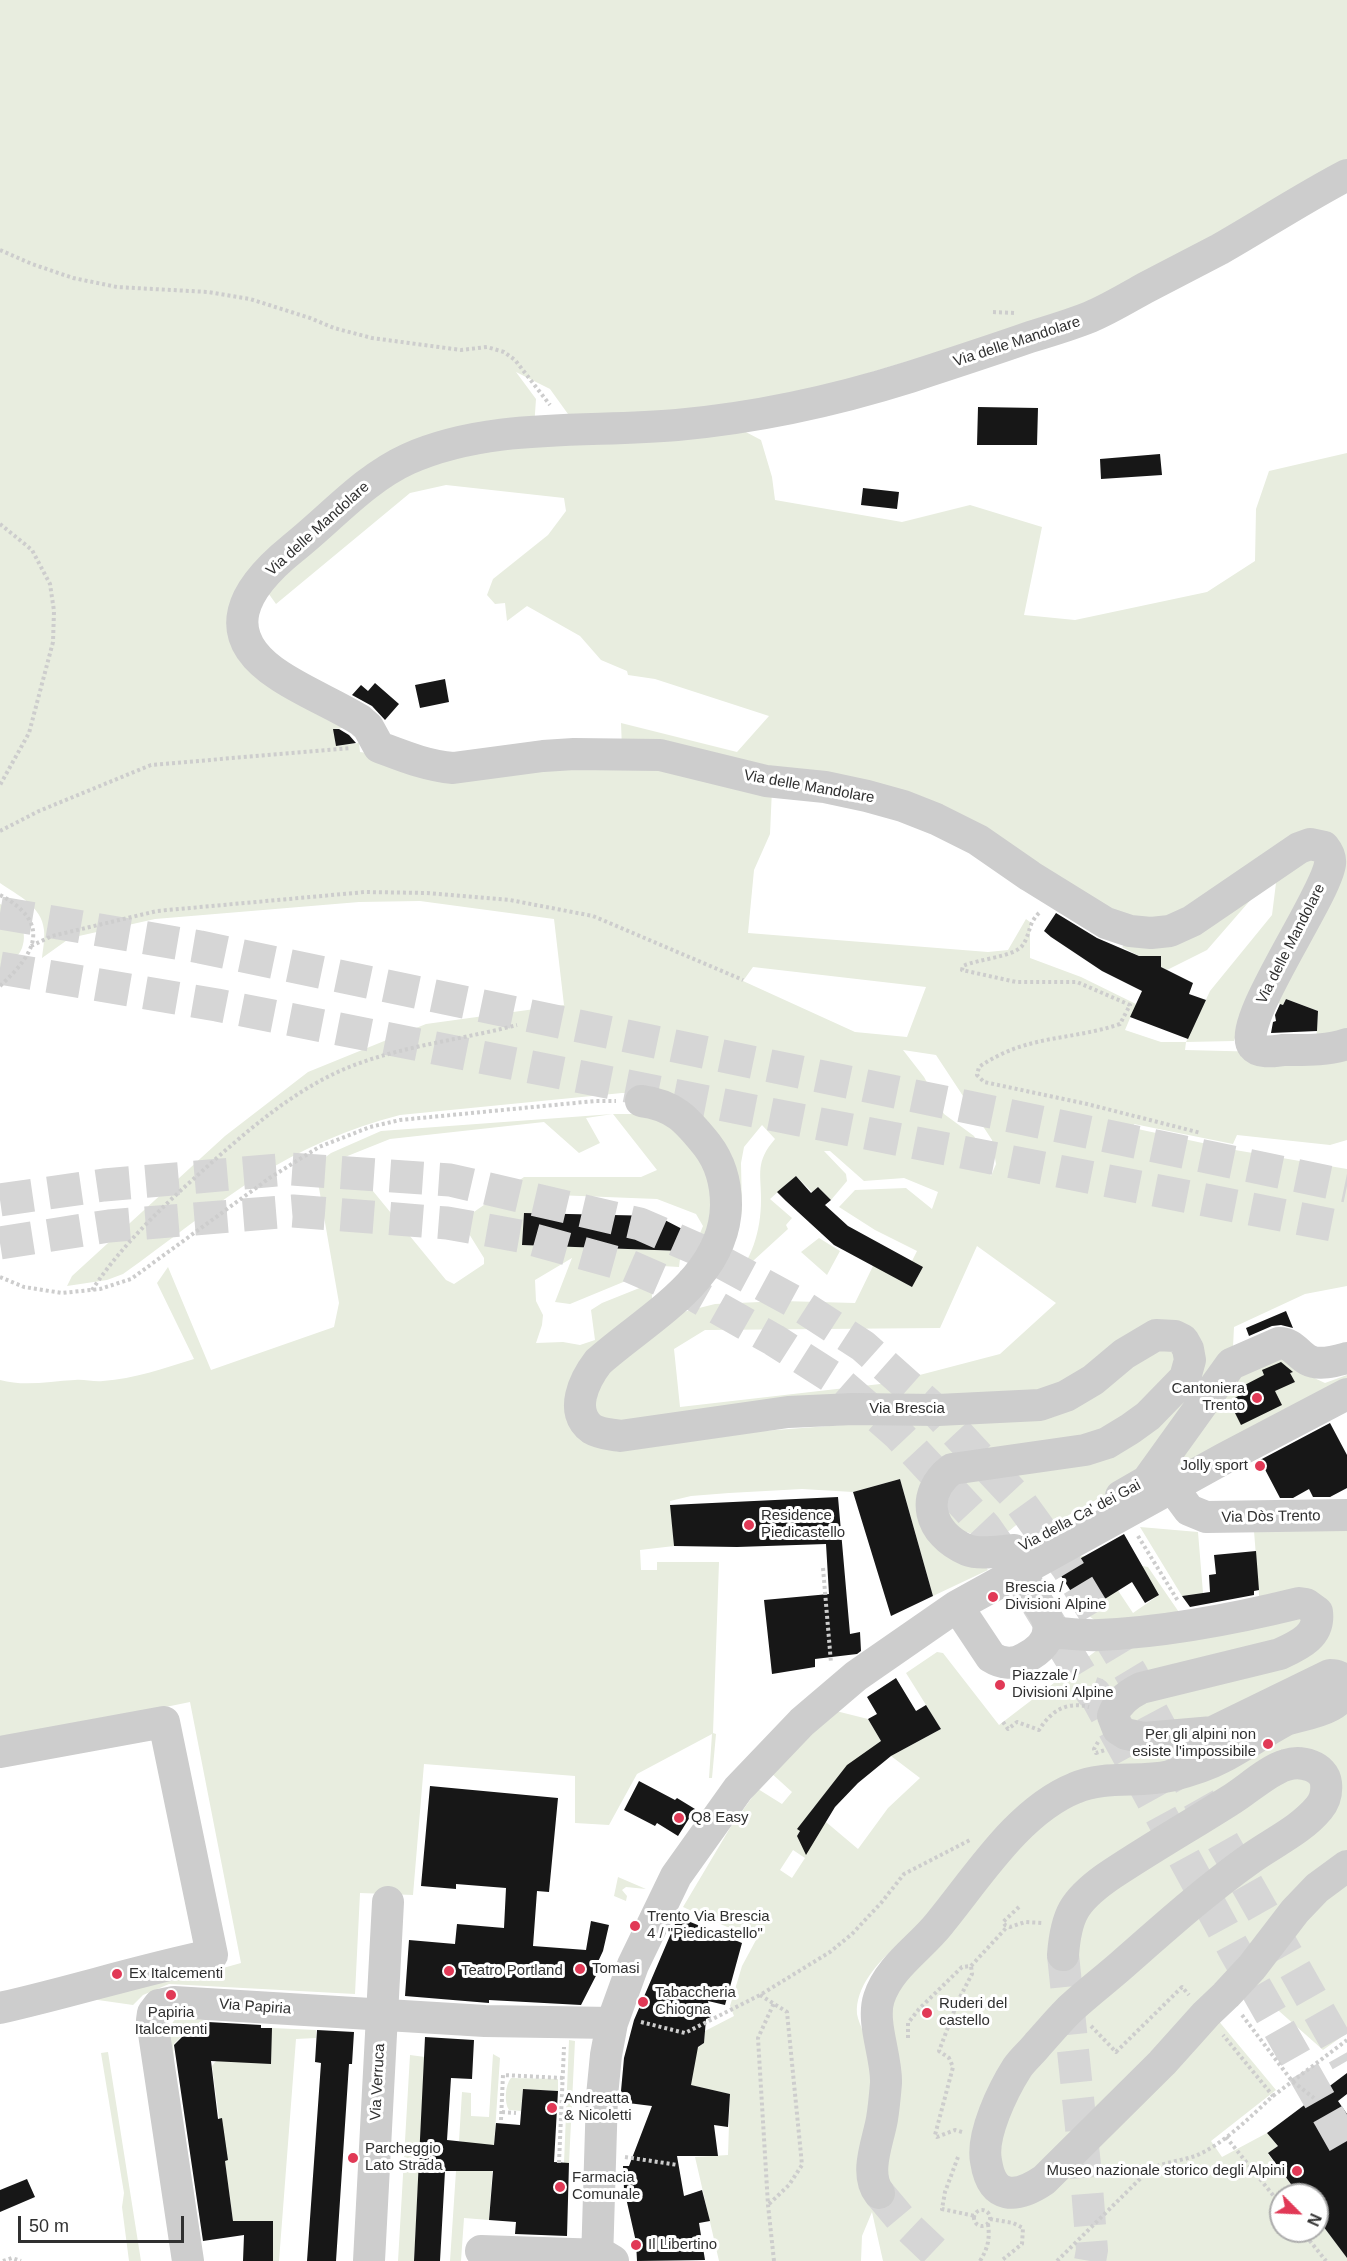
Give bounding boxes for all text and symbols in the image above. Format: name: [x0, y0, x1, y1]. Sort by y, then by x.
street label: Via delle Mandolare: [951, 313, 1083, 371]
street label: Via delle Mandolare: [263, 478, 373, 580]
street label: Via delle Mandolare: [742, 767, 876, 807]
street label: Via delle Mandolare: [1253, 881, 1329, 1007]
place label: Cantoniera Trento: [1172, 1380, 1245, 1415]
marker: Cantoniera Trento: [1250, 1391, 1264, 1405]
street label: Via Brescia: [869, 1400, 945, 1418]
place label: Jolly sport: [1180, 1457, 1248, 1475]
marker: Jolly sport: [1253, 1459, 1267, 1473]
street label: Via della Ca' dei Gai: [1016, 1476, 1144, 1556]
place label: Residence Piedicastello: [761, 1507, 845, 1542]
street label: Via Dòs Trento: [1221, 1507, 1321, 1527]
marker: Residence Piedicastello: [742, 1518, 756, 1532]
place label: Brescia / Divisioni Alpine: [1005, 1579, 1107, 1614]
marker: Brescia / Divisioni Alpine: [986, 1590, 1000, 1604]
place label: Piazzale / Divisioni Alpine: [1012, 1667, 1114, 1702]
marker: Piazzale / Divisioni Alpine: [993, 1678, 1007, 1692]
place label: Per gli alpini non esiste l'impossibile: [1132, 1726, 1256, 1761]
marker: Per gli alpini non esiste l'impossibile: [1261, 1737, 1275, 1751]
place label: Q8 Easy: [691, 1809, 749, 1827]
marker: Q8 Easy: [672, 1811, 686, 1825]
place label: Trento Via Brescia 4 / "Piedicastello": [647, 1908, 770, 1943]
marker: Trento Via Brescia 4 / "Piedicastello": [628, 1919, 642, 1933]
place label: Tomasi: [592, 1960, 640, 1978]
place label: Teatro Portland: [461, 1962, 563, 1980]
marker: Tomasi: [573, 1962, 587, 1976]
marker: Teatro Portland: [442, 1964, 456, 1978]
place label: Ex Italcementi: [129, 1965, 223, 1983]
marker: Ex Italcementi: [110, 1967, 124, 1981]
place label: Tabaccheria Chiogna: [655, 1984, 736, 2019]
marker: Papiria Italcementi: [164, 1988, 178, 2002]
marker: Tabaccheria Chiogna: [636, 1995, 650, 2009]
place label: Ruderi del castello: [939, 1995, 1007, 2030]
street label: Via Papiria: [218, 1996, 292, 2018]
place label: Papiria Italcementi: [135, 2004, 207, 2039]
marker: Ruderi del castello: [920, 2006, 934, 2020]
street label: Via Verruca: [367, 2043, 389, 2121]
place label: Andreatta & Nicoletti: [564, 2090, 632, 2125]
marker: Andreatta & Nicoletti: [545, 2101, 559, 2115]
place label: Parcheggio Lato Strada: [365, 2140, 443, 2175]
marker: Parcheggio Lato Strada: [346, 2151, 360, 2165]
place label: Museo nazionale storico degli Alpini: [1047, 2162, 1285, 2180]
marker: Museo nazionale storico degli Alpini: [1290, 2164, 1304, 2178]
place label: Farmacia Comunale: [572, 2169, 640, 2204]
marker: Farmacia Comunale: [553, 2180, 567, 2194]
north arrow: [1269, 2183, 1329, 2243]
scale bar: [21, 2204, 188, 2242]
text: N: [1304, 2211, 1324, 2228]
text: 50 m: [29, 2216, 69, 2236]
place label: Il Libertino: [648, 2236, 717, 2254]
marker: Il Libertino: [629, 2238, 643, 2252]

